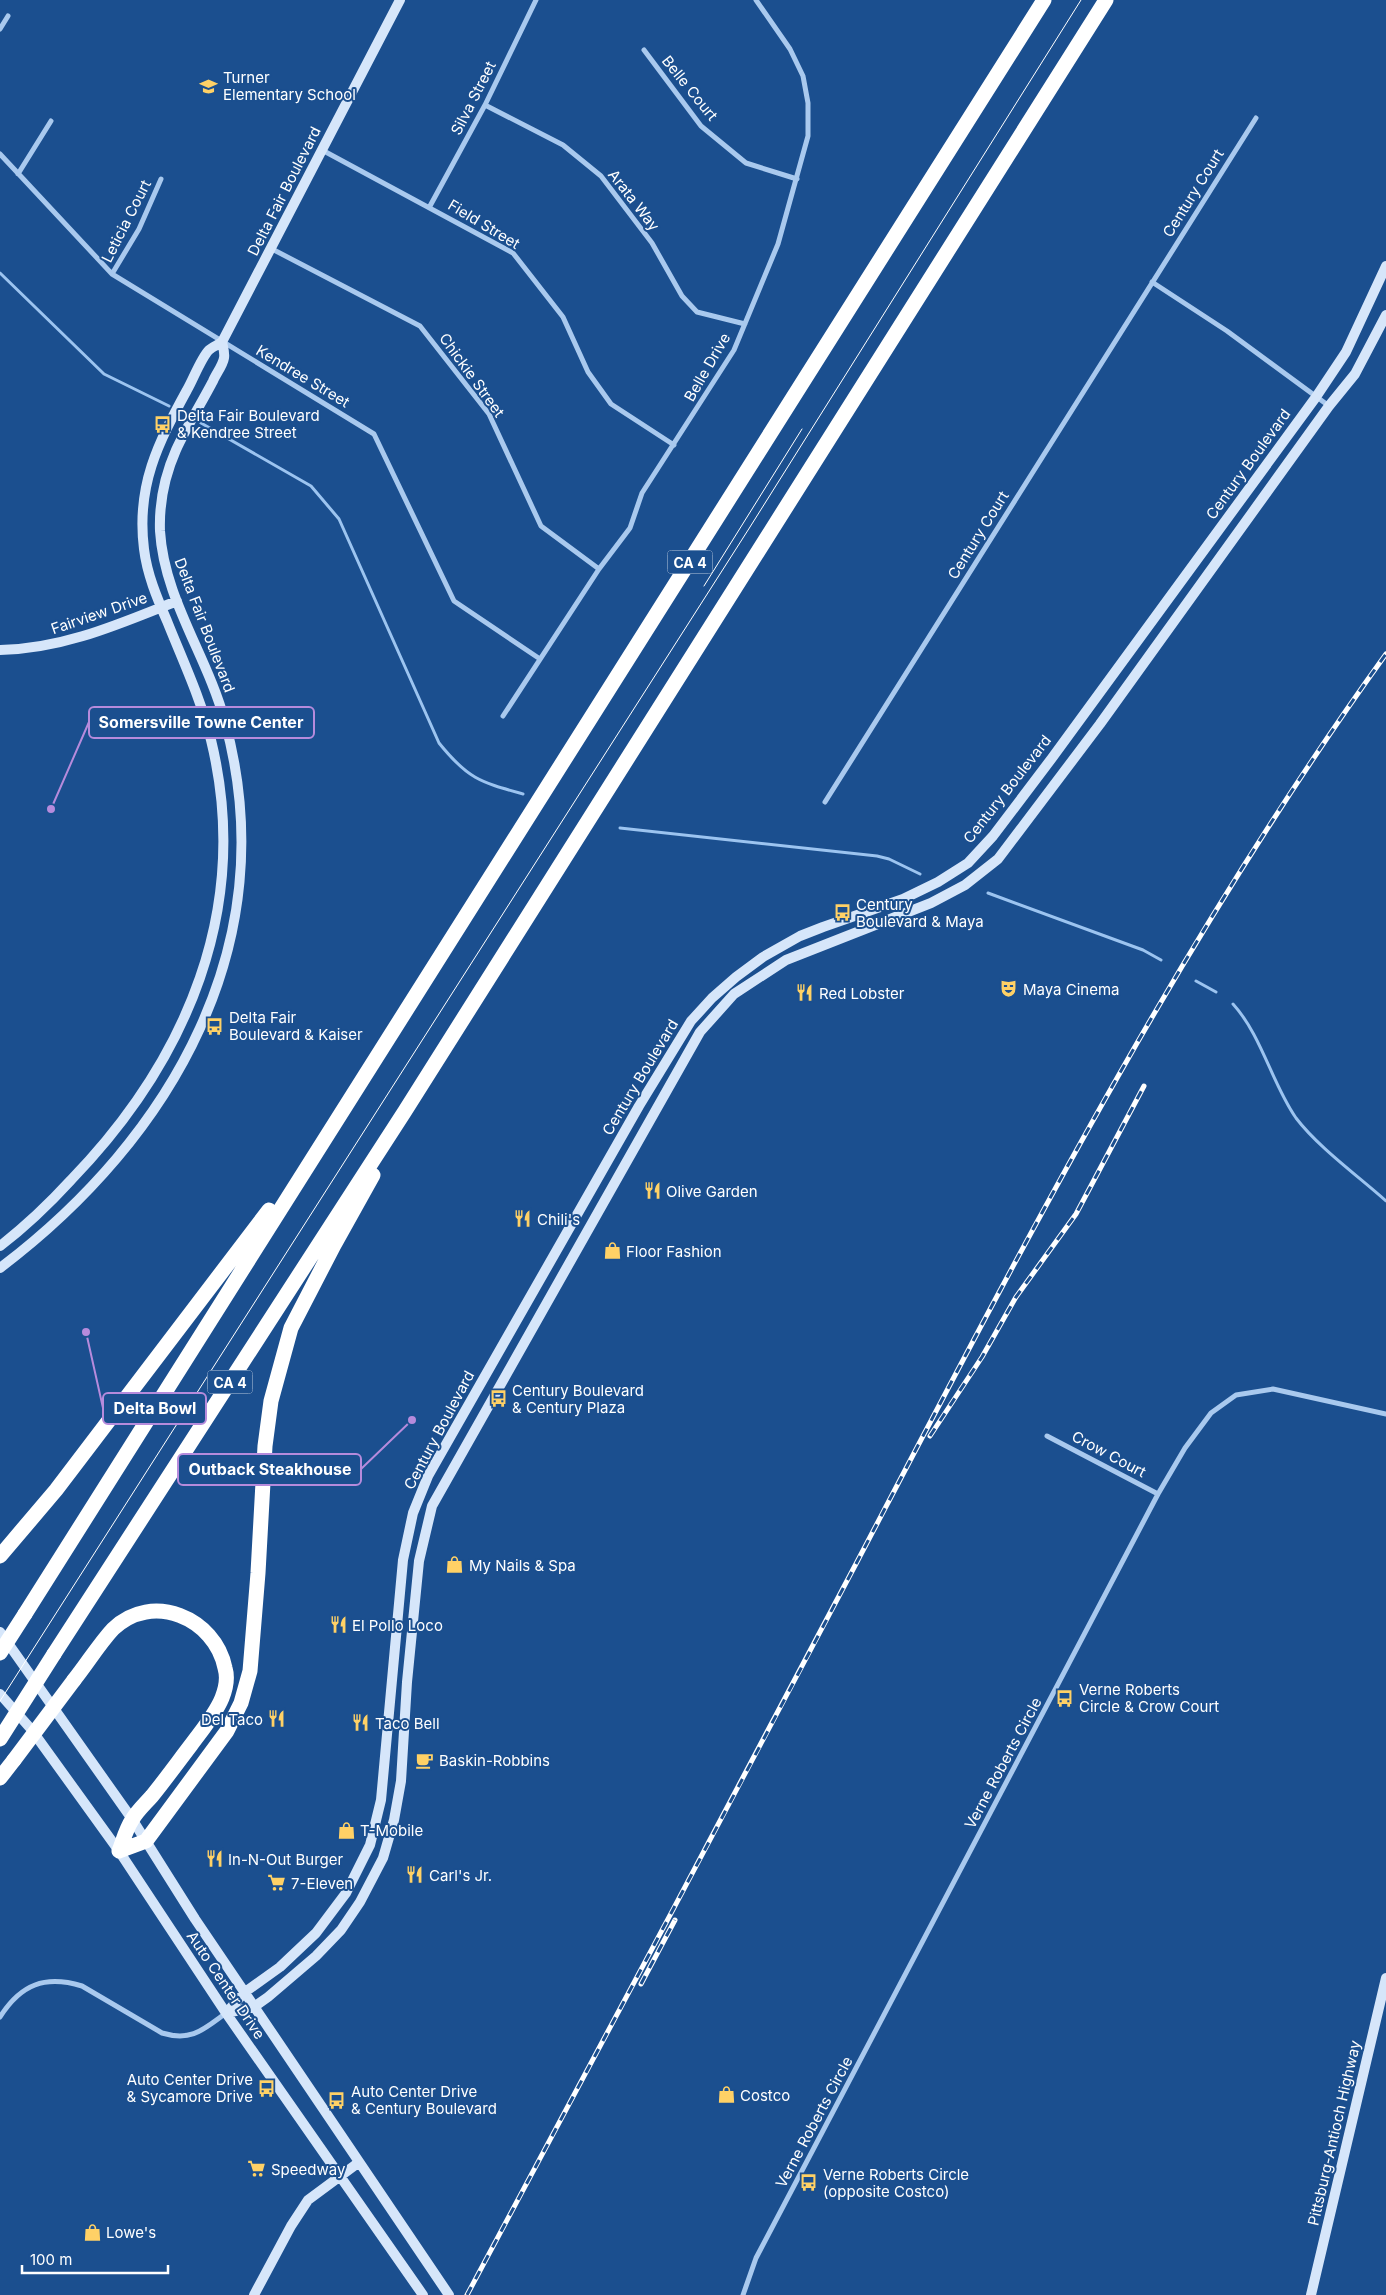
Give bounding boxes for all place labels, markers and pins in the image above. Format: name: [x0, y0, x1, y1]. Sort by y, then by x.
place label: Turner Elementary School: [223, 68, 356, 104]
school or university icon: Turner Elementary School: [199, 76, 219, 96]
place label: Delta Fair Boulevard & Kendree Street: [177, 406, 320, 442]
bus stop icon: Delta Fair Boulevard & Kendree Street: [153, 414, 173, 434]
callout: Somersville Towne Center: [89, 707, 314, 738]
place label: Century Boulevard & Maya: [856, 895, 984, 931]
bus stop icon: Century Boulevard & Maya: [832, 903, 852, 923]
theatre icon: Maya Cinema: [999, 979, 1019, 999]
place label: Maya Cinema: [1023, 980, 1120, 999]
restaurant icon: Red Lobster: [795, 983, 815, 1003]
place label: Red Lobster: [819, 984, 905, 1003]
place label: Delta Fair Boulevard & Kaiser: [229, 1008, 363, 1044]
bus stop icon: Delta Fair Boulevard & Kaiser: [205, 1016, 225, 1036]
restaurant icon: Olive Garden: [642, 1181, 662, 1201]
place label: Olive Garden: [666, 1182, 758, 1201]
restaurant icon: Chili's: [513, 1209, 533, 1229]
place label: Chili's: [537, 1210, 580, 1229]
shop icon: Floor Fashion: [602, 1241, 622, 1261]
place label: Floor Fashion: [626, 1242, 722, 1261]
place label: Century Boulevard & Century Plaza: [512, 1381, 644, 1417]
bus stop icon: Century Boulevard & Century Plaza: [488, 1389, 508, 1409]
callout: Delta Bowl: [103, 1393, 206, 1424]
callout: Outback Steakhouse: [178, 1454, 361, 1485]
shop icon: My Nails & Spa: [445, 1555, 465, 1575]
place label: My Nails & Spa: [469, 1556, 576, 1575]
restaurant icon: El Pollo Loco: [328, 1615, 348, 1635]
place label: El Pollo Loco: [352, 1616, 443, 1635]
place label: Verne Roberts Circle & Crow Court: [1079, 1680, 1219, 1716]
bus stop icon: Verne Roberts Circle & Crow Court: [1055, 1688, 1075, 1708]
restaurant icon: Del Taco: [267, 1709, 287, 1729]
place label: Del Taco: [201, 1710, 263, 1729]
restaurant icon: Taco Bell: [351, 1713, 371, 1733]
place label: Taco Bell: [375, 1714, 440, 1733]
cafe icon: Baskin-Robbins: [415, 1750, 435, 1770]
place label: Baskin-Robbins: [439, 1751, 550, 1770]
shop icon: T-Mobile: [336, 1820, 356, 1840]
place label: T-Mobile: [360, 1821, 423, 1840]
restaurant icon: In-N-Out Burger: [204, 1849, 224, 1869]
place label: In-N-Out Burger: [228, 1850, 343, 1869]
restaurant icon: Carl's Jr.: [405, 1865, 425, 1885]
place label: Carl's Jr.: [429, 1866, 492, 1885]
supermarket icon: 7-Eleven: [267, 1873, 287, 1893]
place label: 7-Eleven: [291, 1874, 353, 1893]
place label: Auto Center Drive & Sycamore Drive: [127, 2070, 253, 2106]
bus stop icon: Auto Center Drive & Sycamore Drive: [257, 2078, 277, 2098]
place label: Auto Center Drive & Century Boulevard: [351, 2082, 497, 2118]
shop icon: Costco: [716, 2085, 736, 2105]
place label: Costco: [740, 2086, 790, 2105]
bus stop icon: Auto Center Drive & Century Boulevard: [327, 2090, 347, 2110]
supermarket icon: Speedway: [247, 2159, 267, 2179]
place label: Speedway: [271, 2160, 346, 2179]
place label: Verne Roberts Circle (opposite Costco): [823, 2165, 969, 2201]
bus stop icon: Verne Roberts Circle (opposite Costco): [799, 2173, 819, 2193]
shop icon: Lowe's: [82, 2222, 102, 2242]
place label: Lowe's: [106, 2223, 156, 2242]

